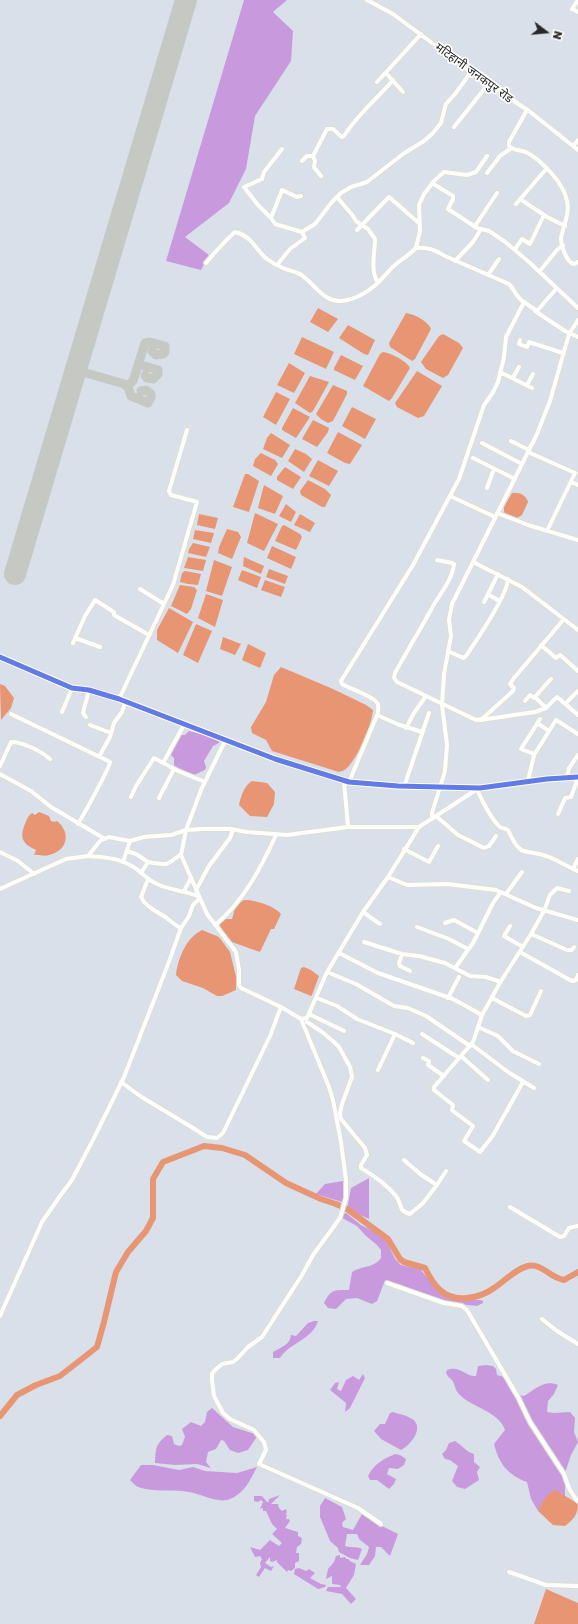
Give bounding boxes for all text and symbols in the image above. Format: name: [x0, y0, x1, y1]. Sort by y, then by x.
north arrow: [526, 12, 566, 52]
text: N: [551, 30, 565, 41]
street label: मटिहानी जनकपुर रोड: [432, 40, 516, 106]

